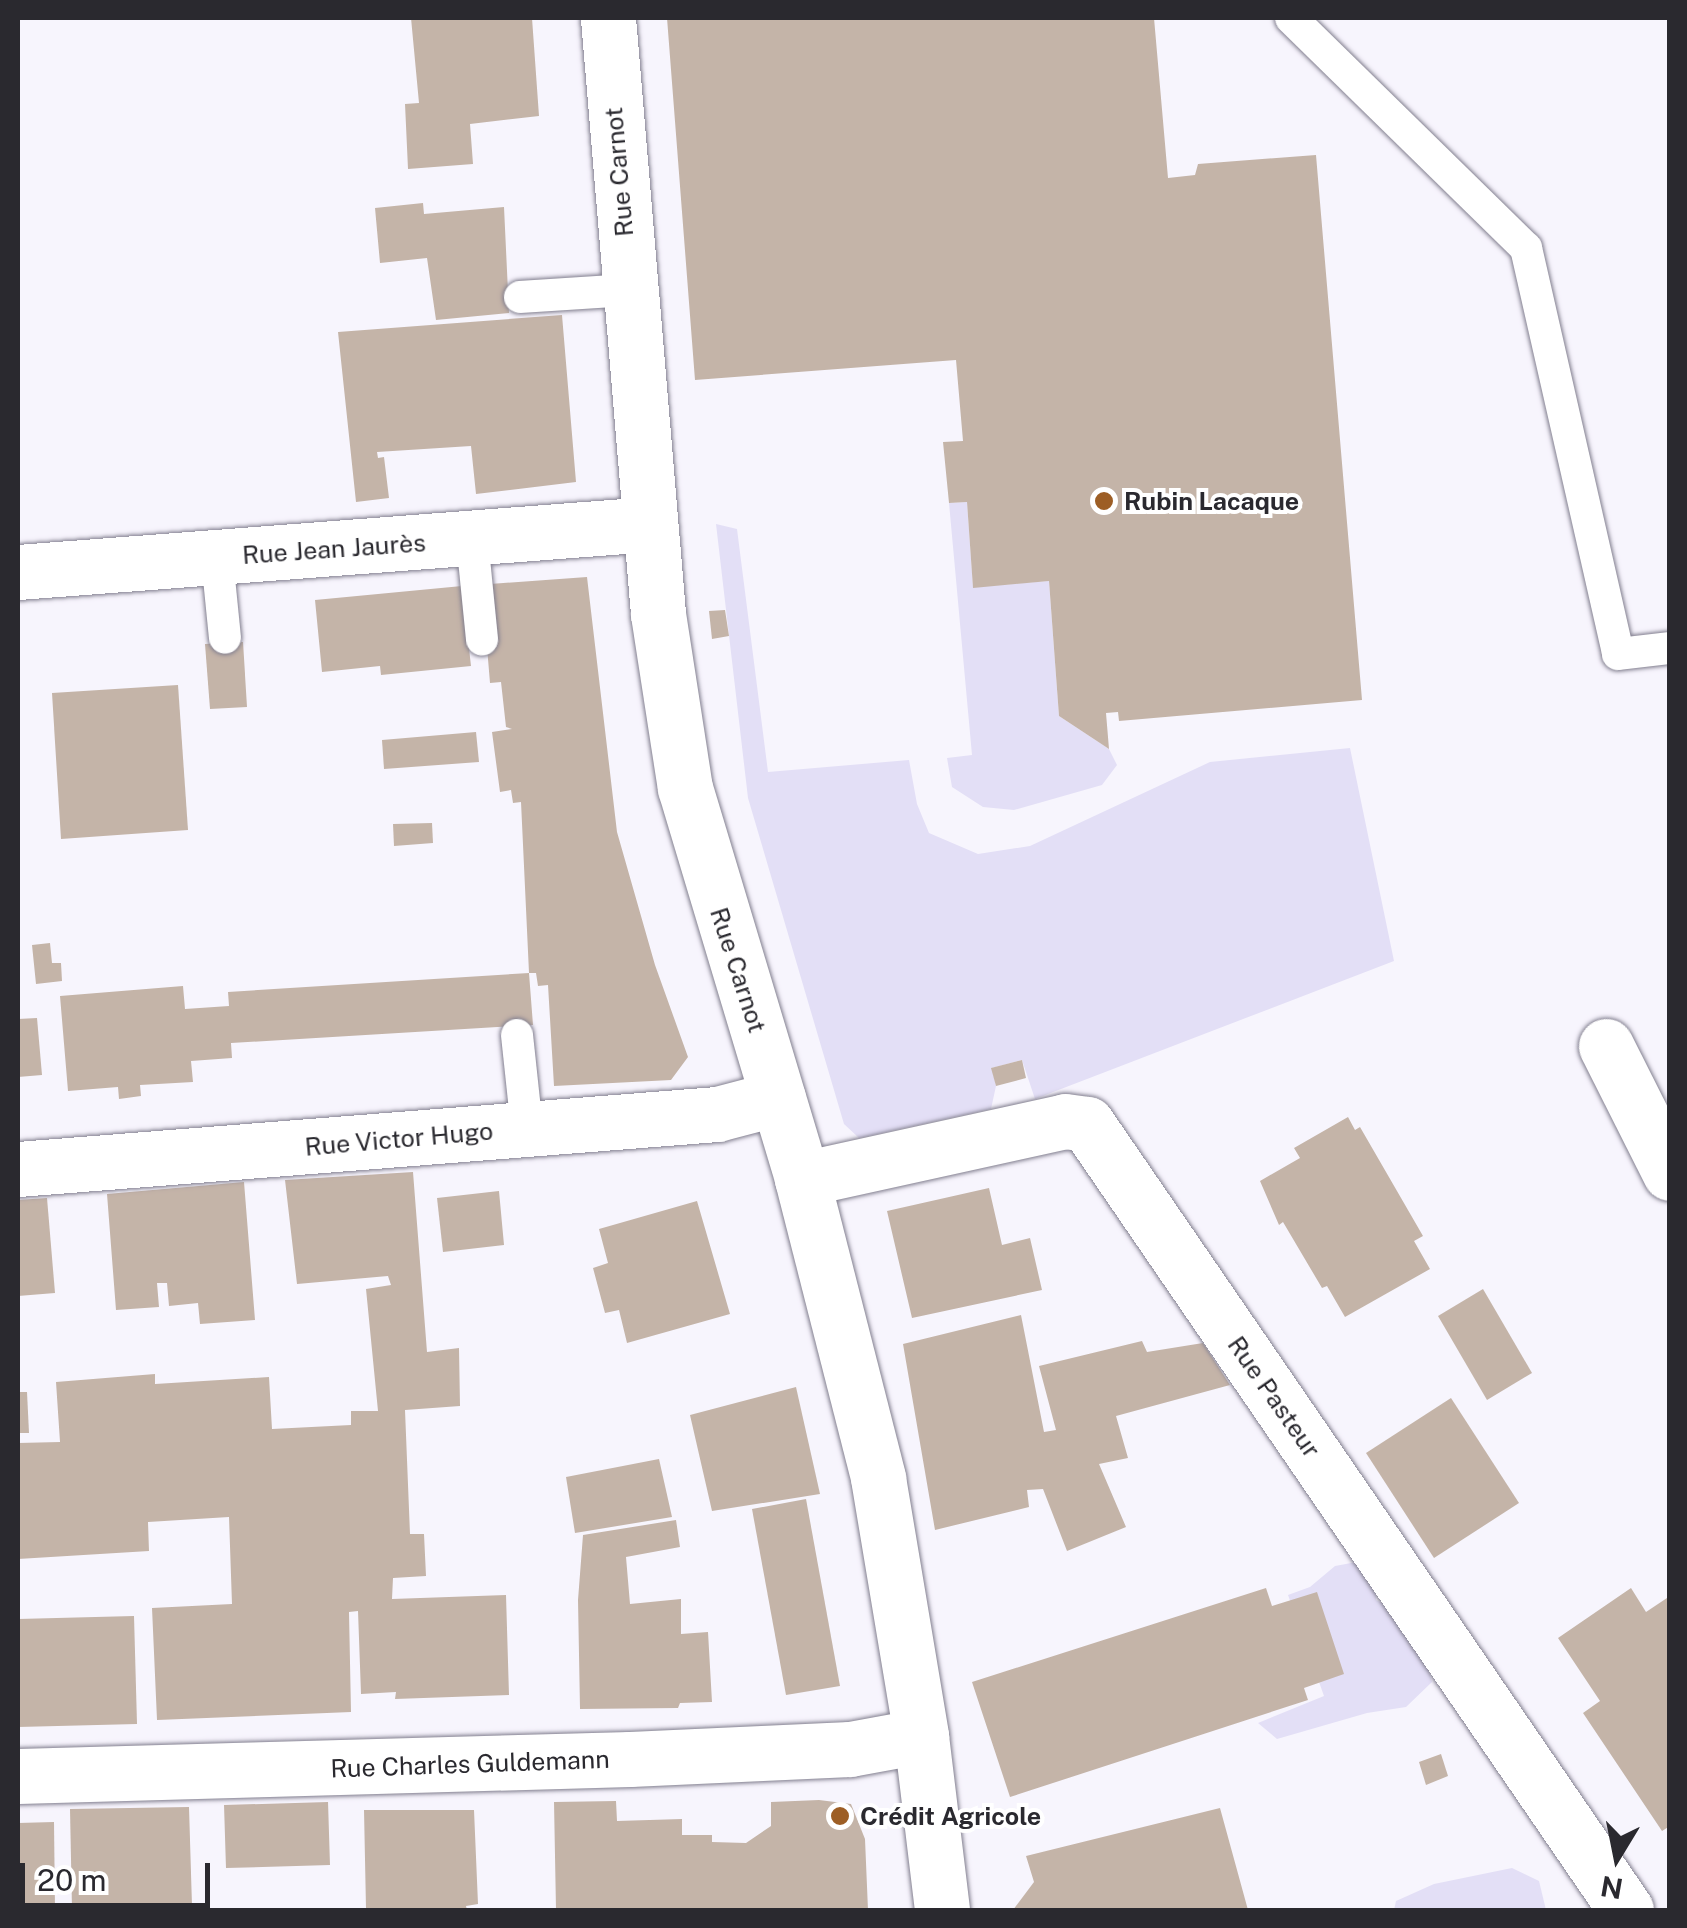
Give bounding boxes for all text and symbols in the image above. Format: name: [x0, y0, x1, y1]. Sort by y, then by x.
street label: Rue Carnot: [598, 106, 640, 238]
place label: Rubin Lacaque: [1124, 486, 1299, 516]
marker: Rubin Lacaque: [1093, 490, 1115, 512]
street label: Rue Jean Jaurès: [241, 528, 427, 570]
street label: Rue Carnot: [704, 904, 772, 1036]
street label: Rue Victor Hugo: [303, 1116, 495, 1162]
street label: Rue Pasteur: [1221, 1331, 1327, 1463]
street label: Rue Charles Guldemann: [330, 1744, 610, 1784]
place label: Crédit Agricole: [860, 1801, 1041, 1831]
marker: Crédit Agricole: [829, 1805, 851, 1827]
north arrow: [1567, 1808, 1667, 1908]
scale bar: [25, 1843, 215, 1905]
text: 20 m: [37, 1862, 106, 1898]
text: N: [1598, 1870, 1625, 1906]

